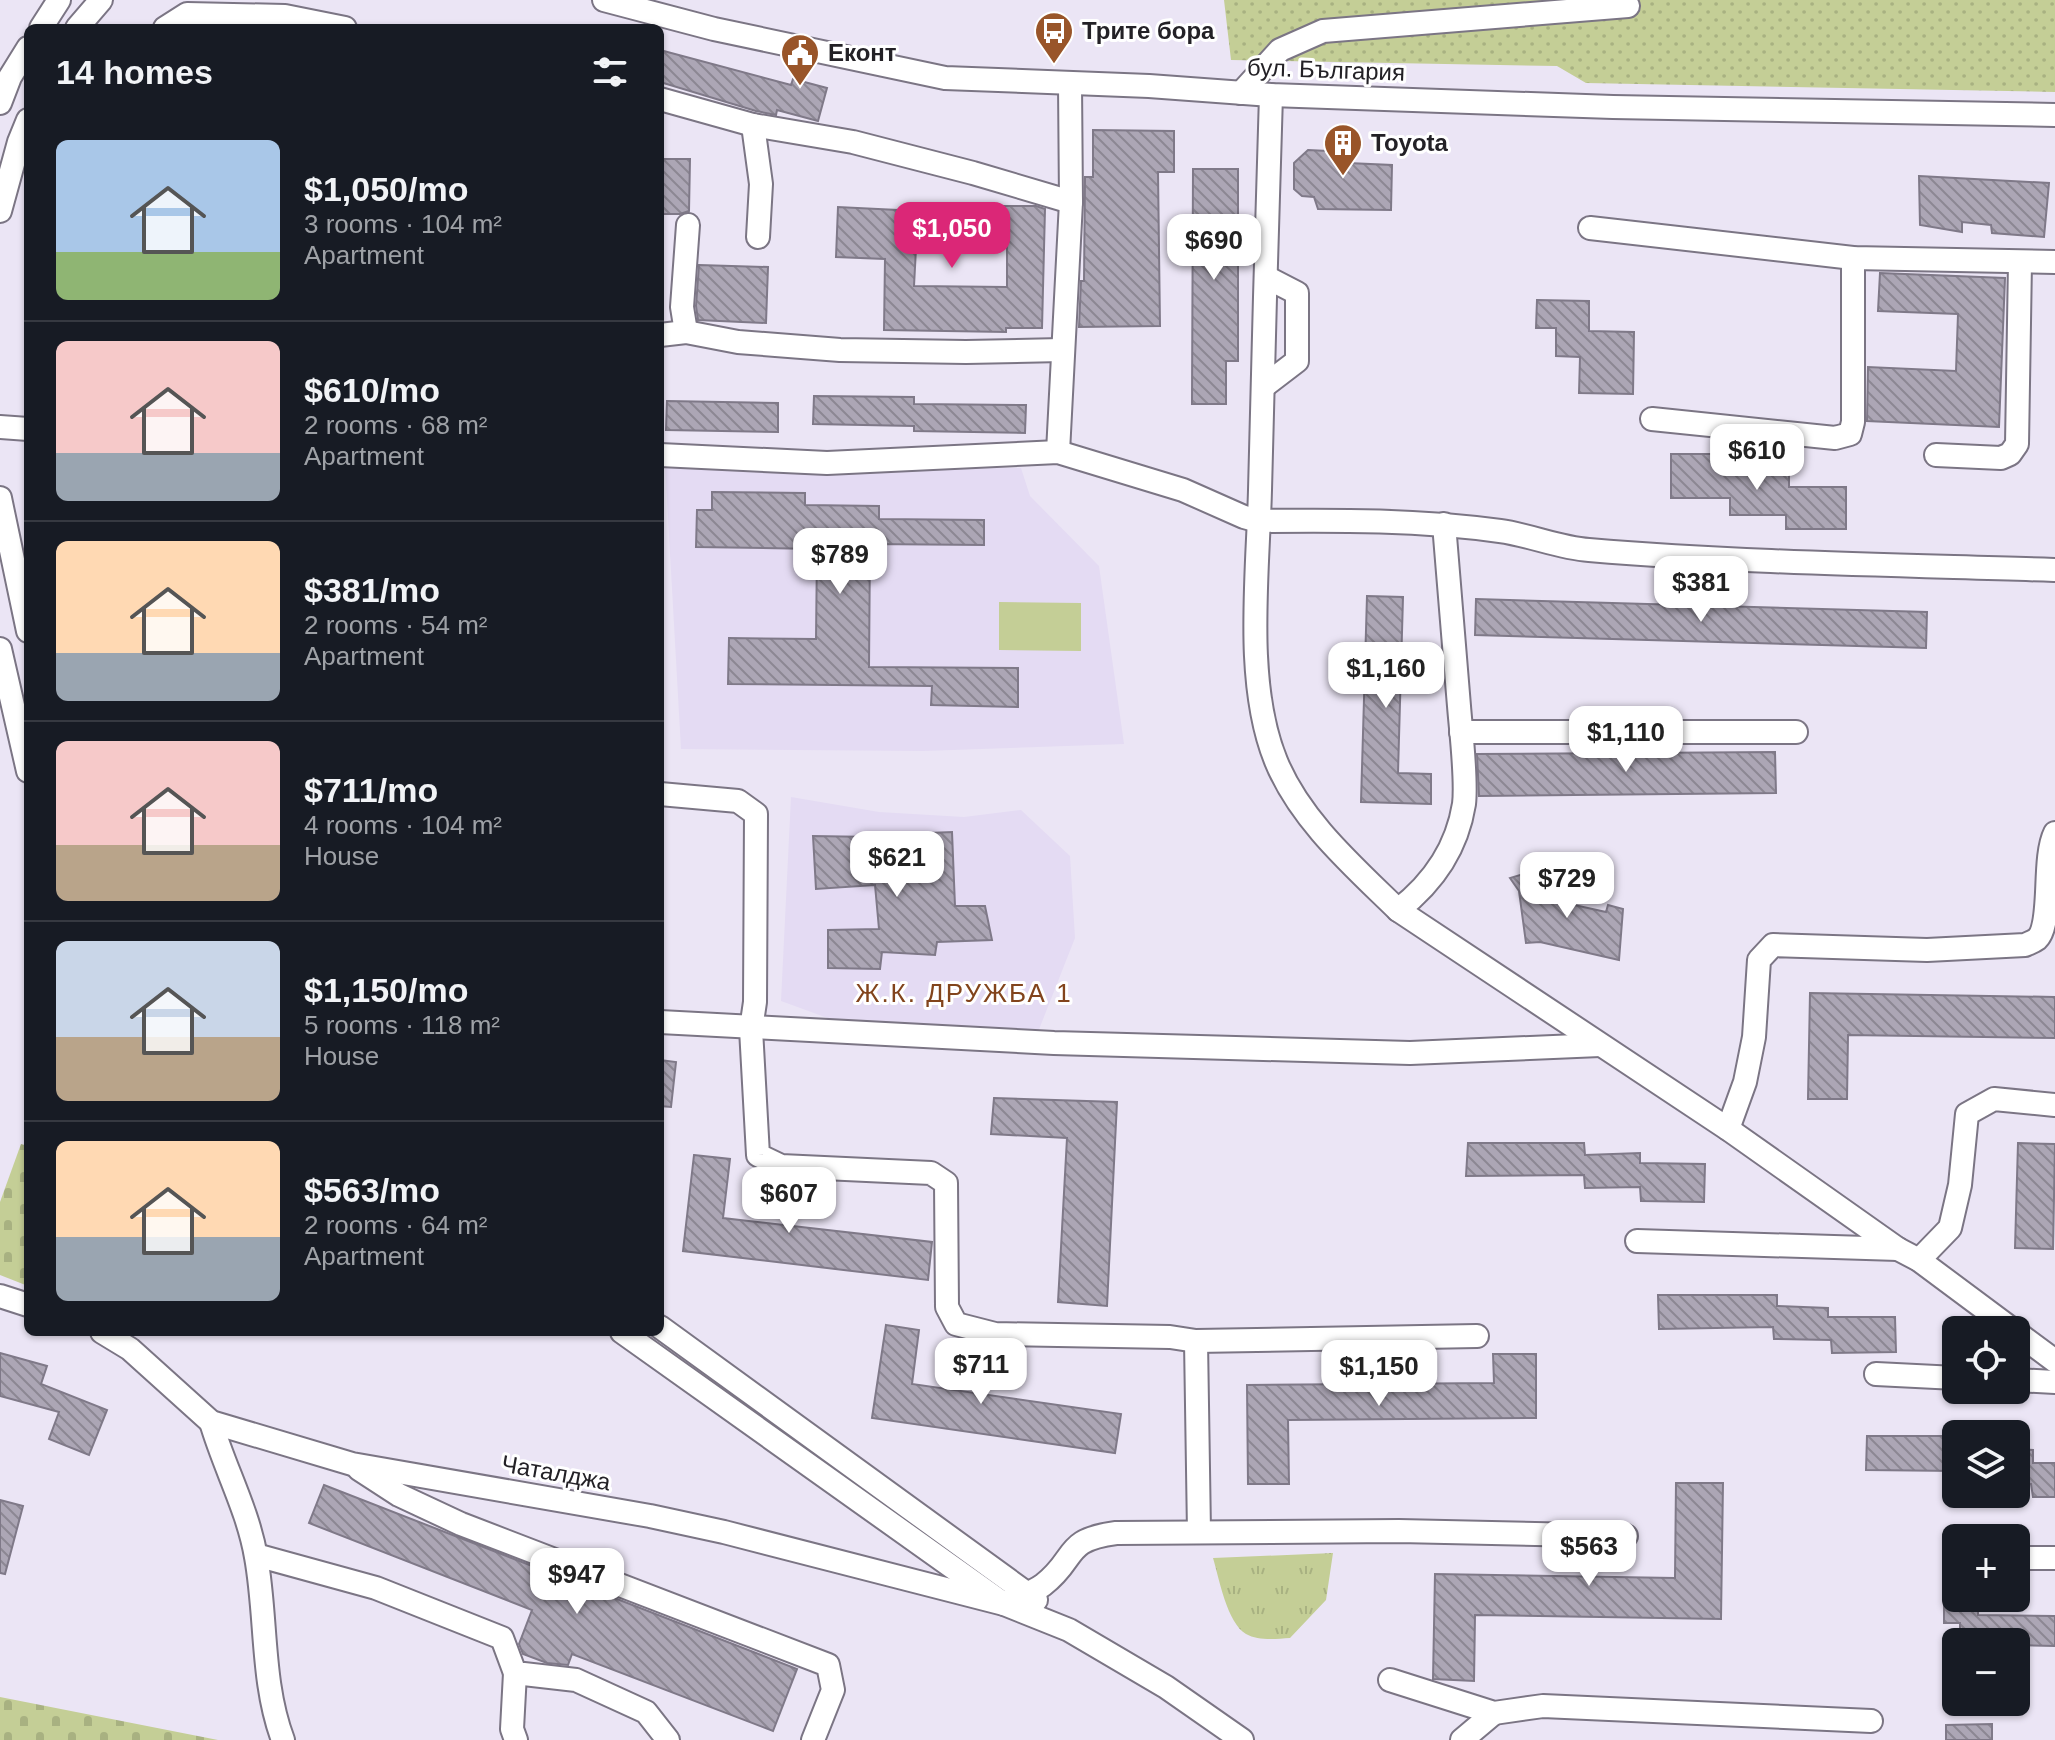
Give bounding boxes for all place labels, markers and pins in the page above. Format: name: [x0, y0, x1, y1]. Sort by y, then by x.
bus stop icon: Трите бора: [1033, 10, 1075, 65]
place label: Трите бора: [1082, 17, 1215, 44]
public building icon: Еконт: [779, 32, 821, 87]
place label: Еконт: [828, 39, 897, 66]
building icon: Toyota: [1322, 122, 1364, 177]
place label: Toyota: [1371, 129, 1449, 156]
pin: $1,050: [887, 202, 1017, 270]
pin: $690: [1167, 214, 1261, 282]
pin: $610: [1710, 424, 1804, 492]
pin: $789: [793, 528, 887, 596]
pin: $381: [1654, 556, 1748, 624]
pin: $1,160: [1321, 642, 1451, 710]
pin: $1,110: [1561, 706, 1691, 774]
pin: $621: [850, 831, 944, 899]
pin: $729: [1520, 852, 1614, 920]
pin: $607: [742, 1167, 836, 1235]
pin: $711: [934, 1338, 1028, 1406]
pin: $1,150: [1314, 1340, 1444, 1408]
pin: $563: [1542, 1520, 1636, 1588]
pin: $947: [530, 1548, 624, 1616]

